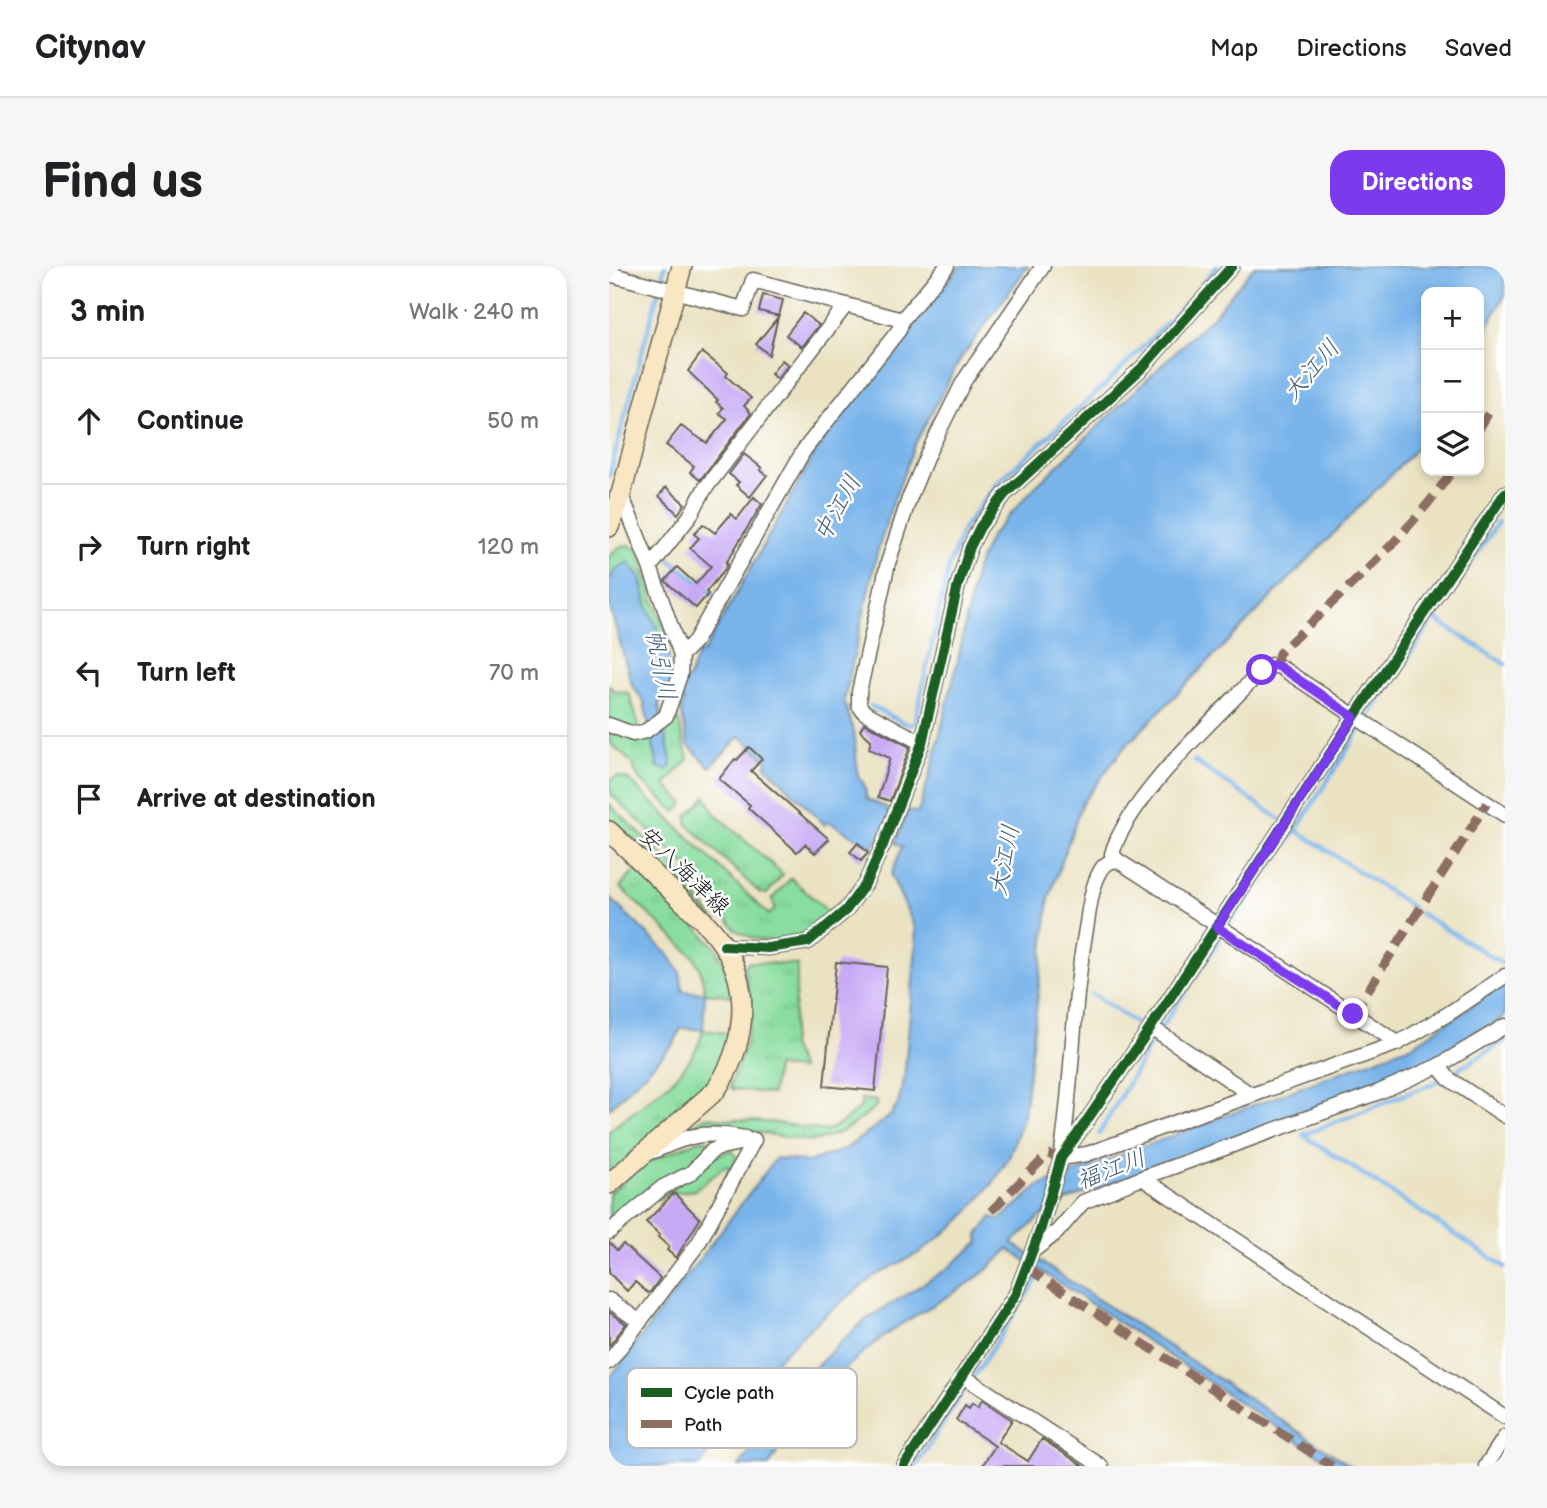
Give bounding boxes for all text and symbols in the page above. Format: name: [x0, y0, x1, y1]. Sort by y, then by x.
text: Citynav: [35, 28, 146, 68]
text: Map: [1210, 34, 1258, 63]
text: Directions: [1296, 34, 1407, 63]
text: Saved: [1445, 34, 1512, 63]
button: Directions: [1330, 150, 1505, 215]
text: Find us: [42, 153, 203, 212]
map controls: [1421, 287, 1484, 476]
button: +: [1421, 287, 1484, 350]
text: 3 min: [70, 294, 145, 330]
text: Walk · 240 m: [409, 298, 539, 326]
water label: 大江川: [1277, 334, 1346, 407]
button: −: [1421, 350, 1484, 413]
icon: ahead: [70, 402, 108, 440]
text: Continue: [137, 406, 244, 437]
text: 50 m: [487, 407, 539, 435]
button: layers: [1421, 413, 1484, 476]
water label: 中江川: [807, 470, 868, 547]
icon: right: [70, 528, 108, 566]
text: Turn right: [137, 532, 250, 563]
text: 120 m: [478, 533, 539, 561]
water label: 帆引川: [639, 627, 682, 703]
icon: left: [70, 654, 108, 692]
route start: [1246, 654, 1277, 685]
text: Turn left: [137, 658, 236, 689]
text: 70 m: [489, 659, 539, 687]
icon: arrive: [70, 780, 108, 818]
text: Arrive at destination: [137, 784, 376, 815]
street label: 安八海津線: [633, 822, 735, 922]
water label: 大江川: [983, 822, 1026, 898]
route end: [1337, 998, 1368, 1029]
water label: 福江川: [1072, 1143, 1150, 1196]
legend: [627, 1368, 857, 1448]
text: Cycle path: [684, 1382, 774, 1405]
text: Path: [684, 1414, 722, 1437]

